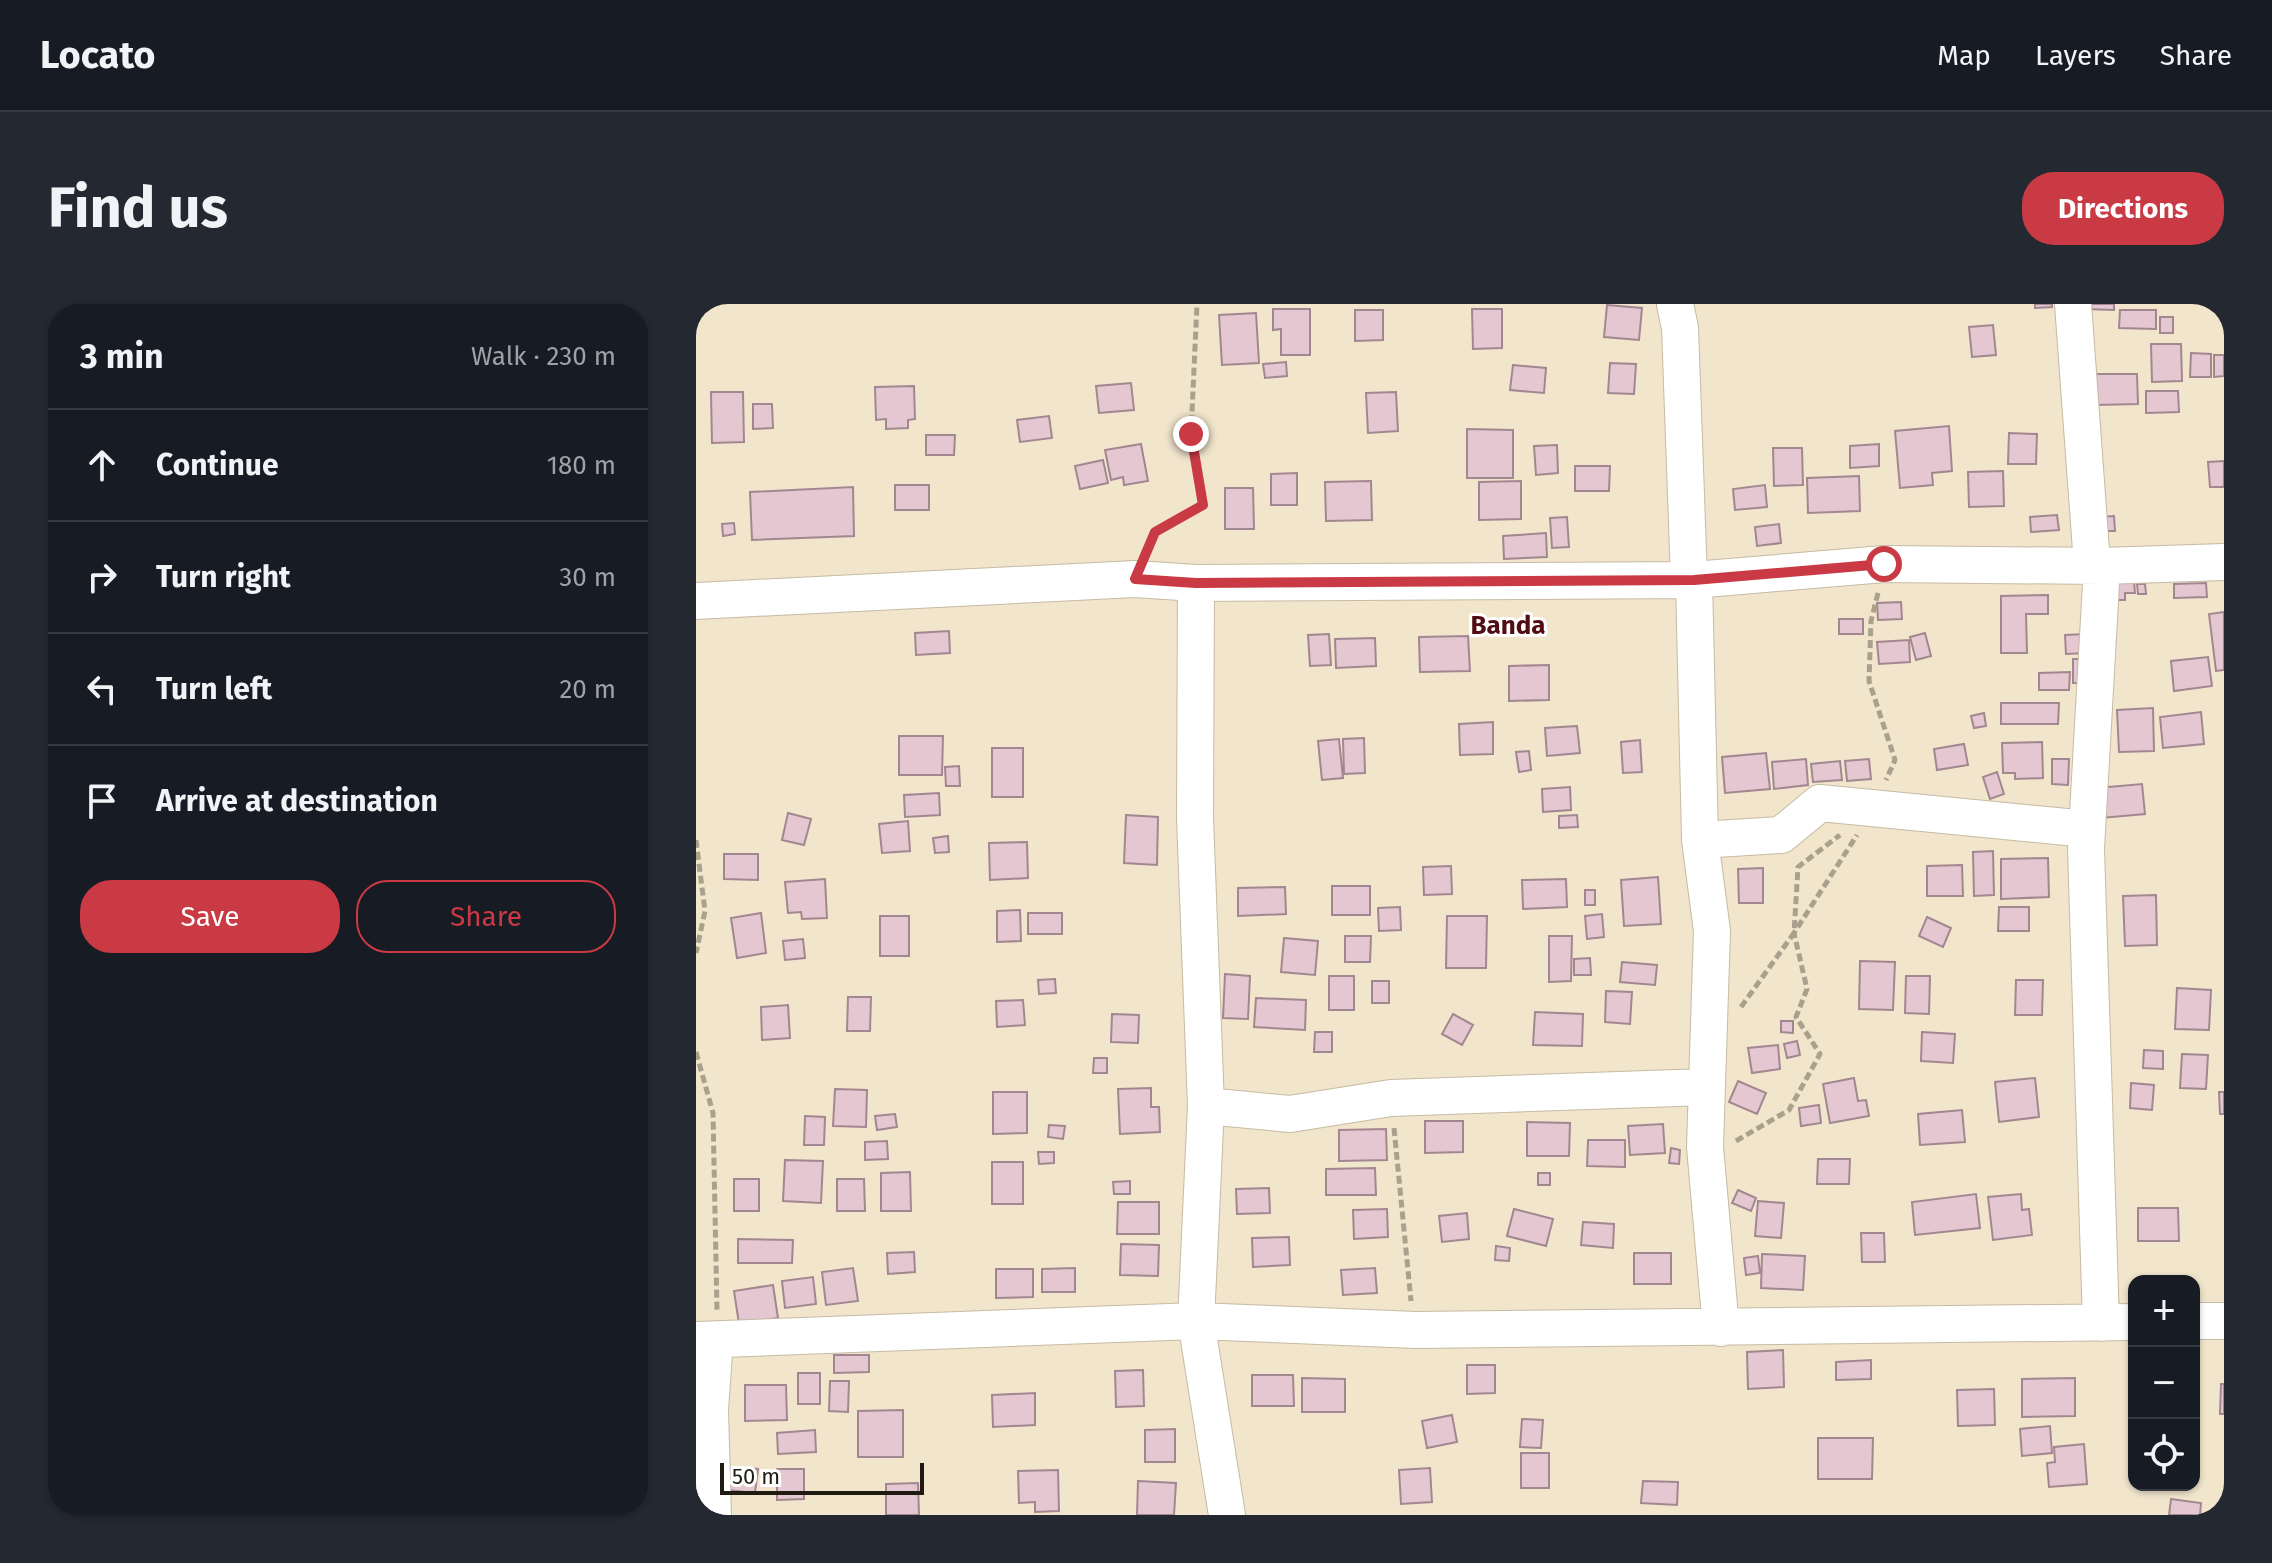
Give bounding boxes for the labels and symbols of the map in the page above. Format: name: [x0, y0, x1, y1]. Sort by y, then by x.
route end: [1173, 416, 1209, 452]
route start: [1866, 546, 1902, 582]
district label: Banda: [1470, 610, 1546, 641]
scale bar: [720, 1459, 924, 1495]

